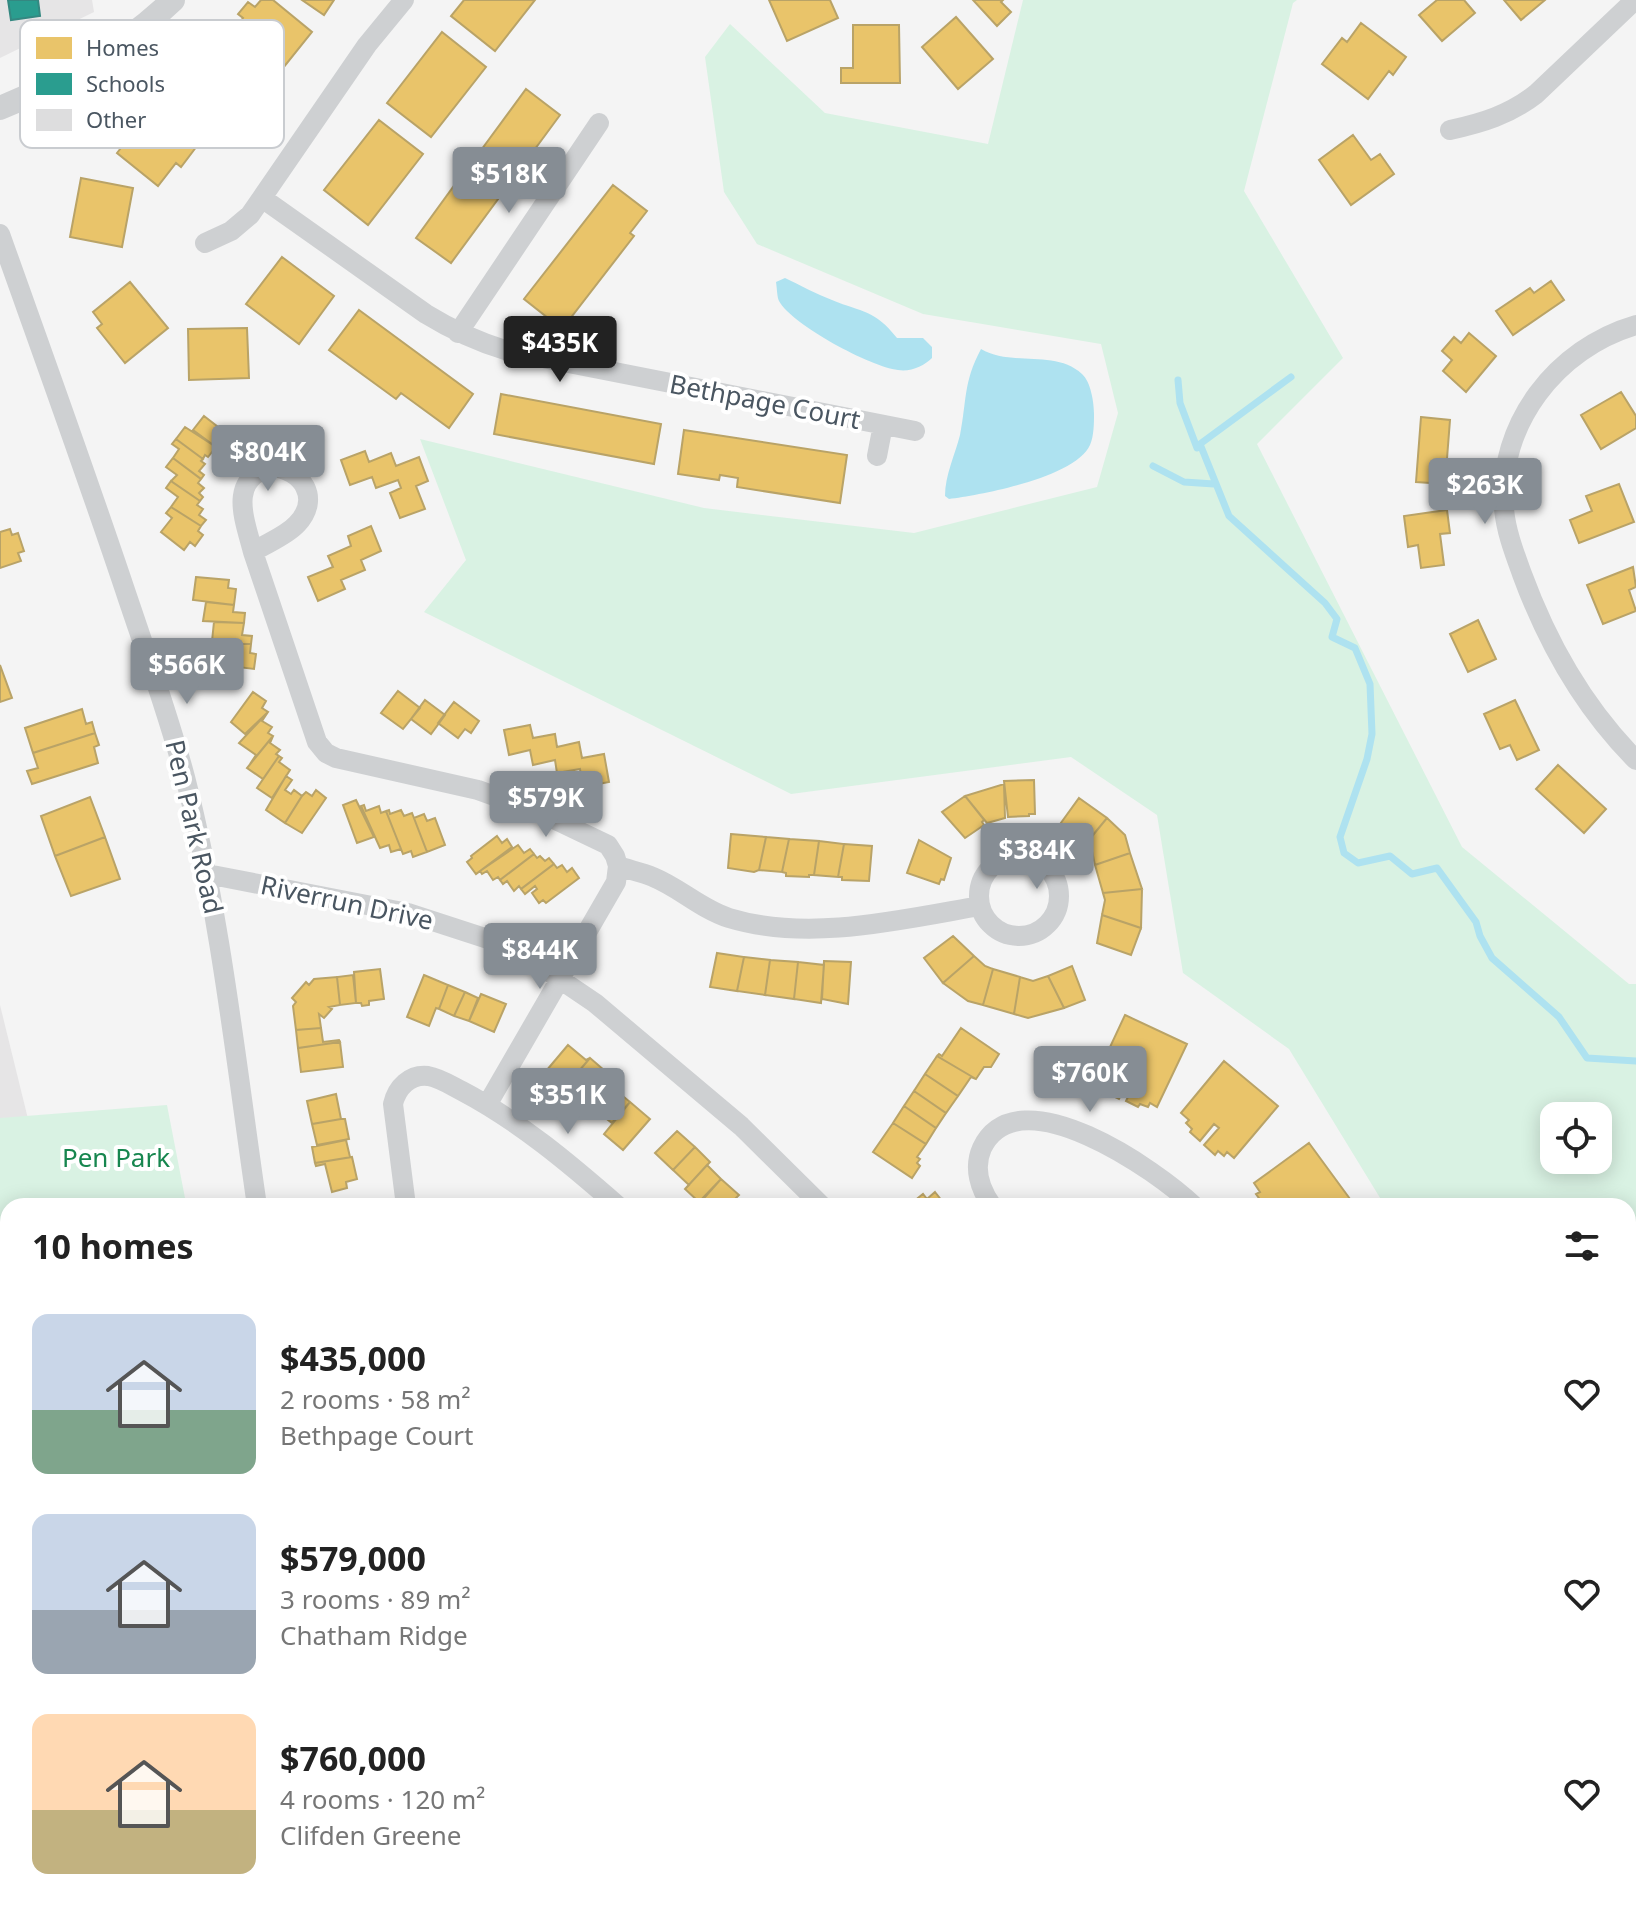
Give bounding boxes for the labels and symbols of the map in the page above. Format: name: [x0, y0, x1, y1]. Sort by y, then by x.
legend: [20, 20, 284, 148]
text: Homes: [86, 32, 159, 62]
text: Schools: [86, 68, 165, 98]
text: Other: [86, 104, 146, 134]
pin: $518K: [453, 147, 565, 215]
pin: $435K: [504, 316, 616, 384]
street label: Bethpage Court: [667, 365, 864, 437]
pin: $804K: [212, 425, 324, 493]
pin: $263K: [1429, 458, 1541, 526]
pin: $566K: [131, 638, 243, 706]
street label: Pen Park Road: [157, 736, 232, 917]
pin: $579K: [490, 771, 602, 839]
pin: $384K: [981, 823, 1093, 891]
street label: Riverrun Drive: [258, 866, 437, 938]
pin: $844K: [484, 923, 596, 991]
pin: $760K: [1034, 1046, 1146, 1114]
pin: $351K: [512, 1068, 624, 1136]
park label: Pen Park: [62, 1139, 170, 1175]

